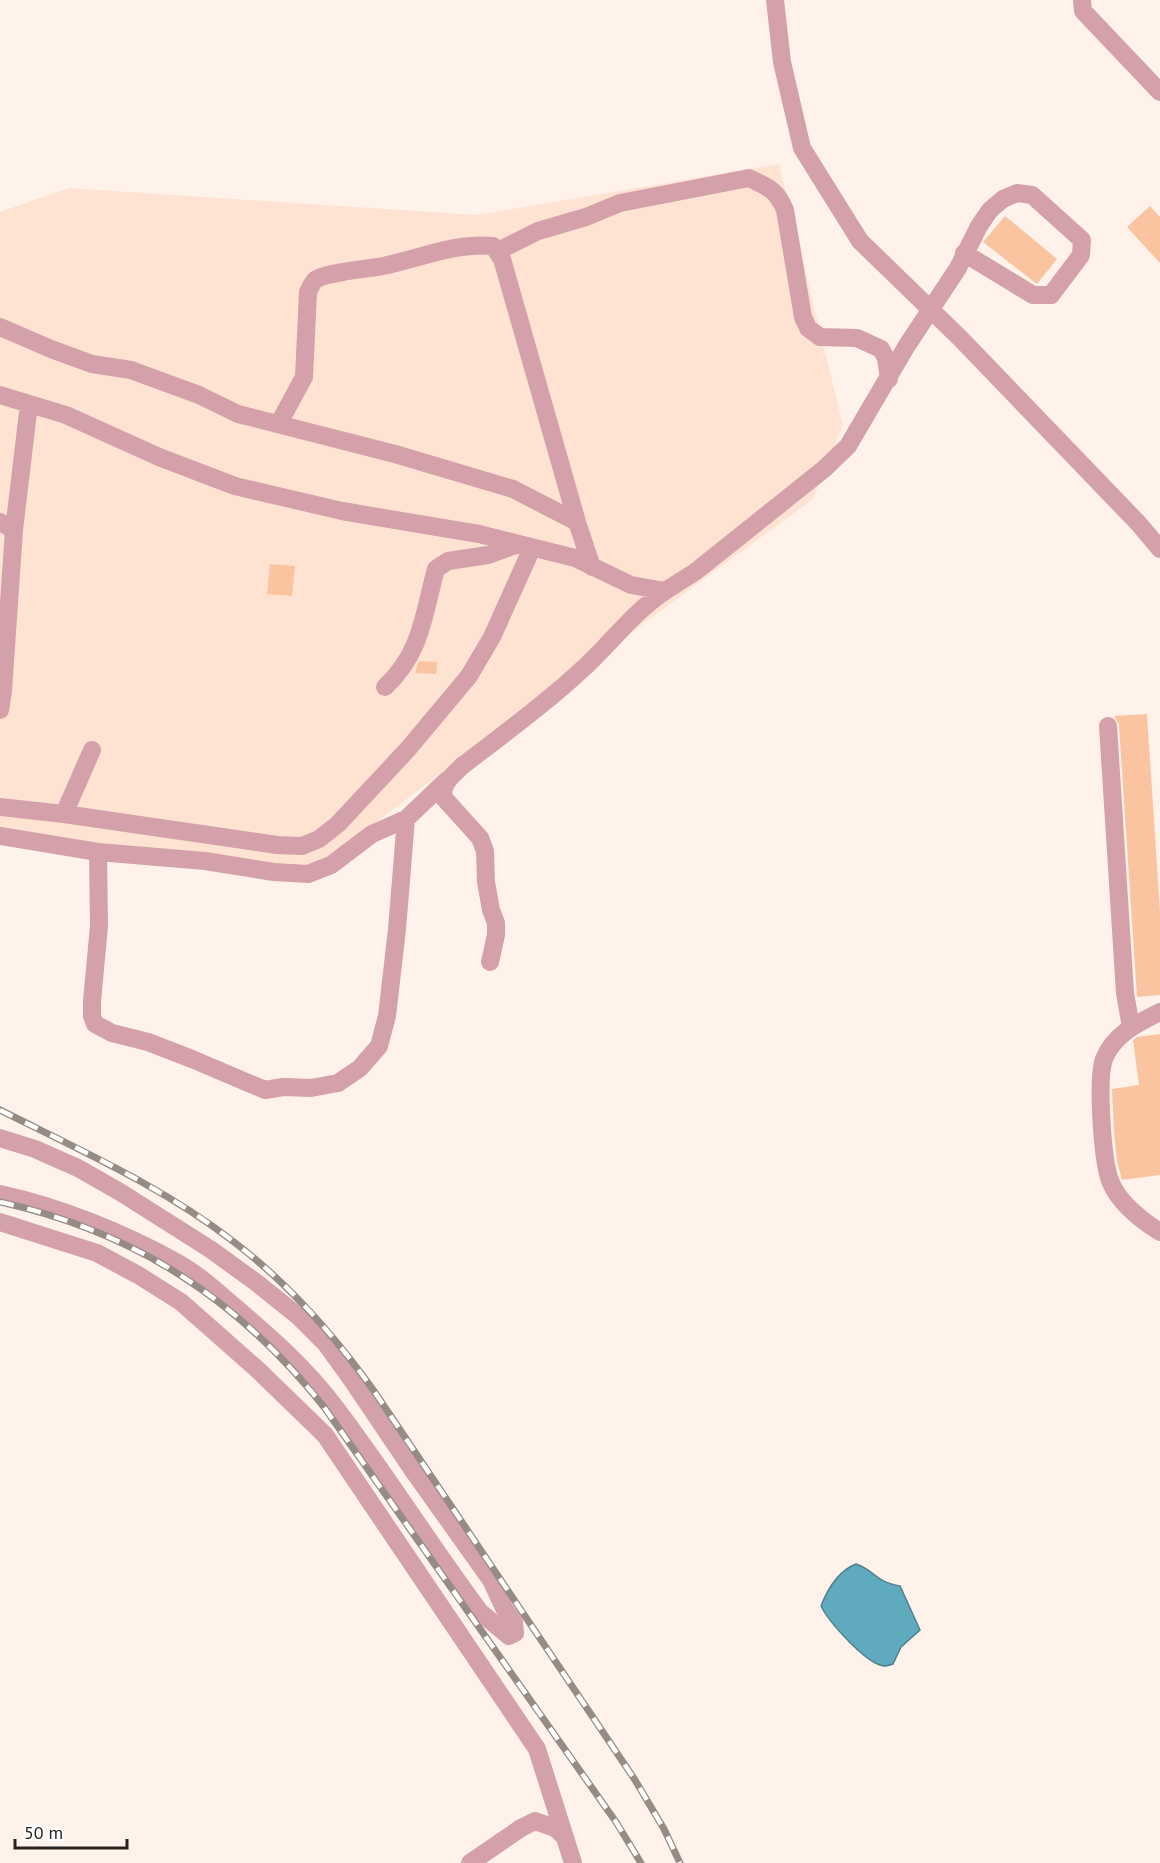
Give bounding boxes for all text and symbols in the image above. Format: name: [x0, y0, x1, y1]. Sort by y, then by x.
scale bar: [15, 1812, 128, 1850]
text: 50 m: [24, 1821, 63, 1844]

